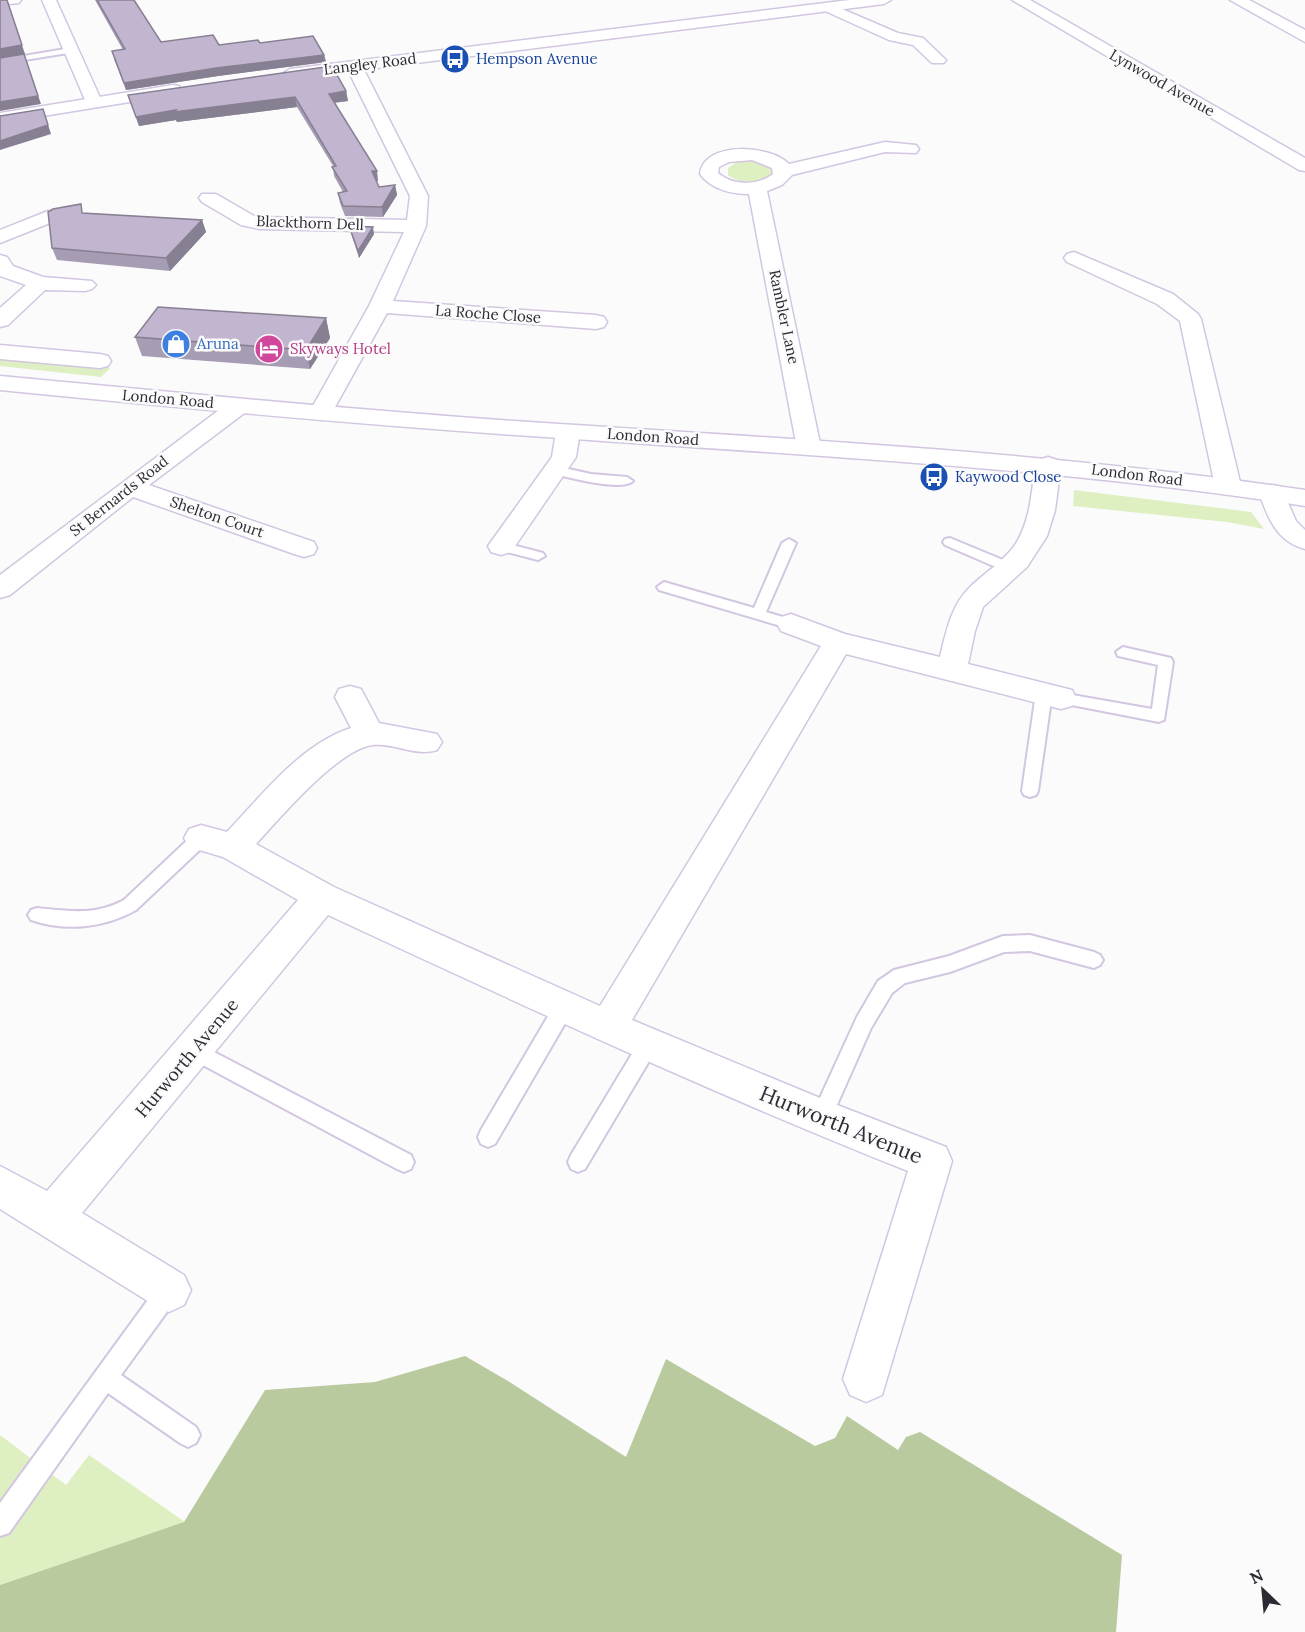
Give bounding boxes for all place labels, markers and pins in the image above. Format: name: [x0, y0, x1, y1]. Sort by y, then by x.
bus stop icon: Hempson Avenue: [439, 43, 471, 75]
place label: Hempson Avenue: [476, 49, 598, 68]
shop icon: Aruna: [160, 328, 192, 360]
hotel icon: Skyways Hotel: [253, 333, 285, 365]
place label: Aruna: [196, 334, 239, 353]
place label: Skyways Hotel: [290, 339, 391, 358]
bus stop icon: Kaywood Close: [918, 461, 950, 493]
place label: Kaywood Close: [955, 467, 1061, 486]

